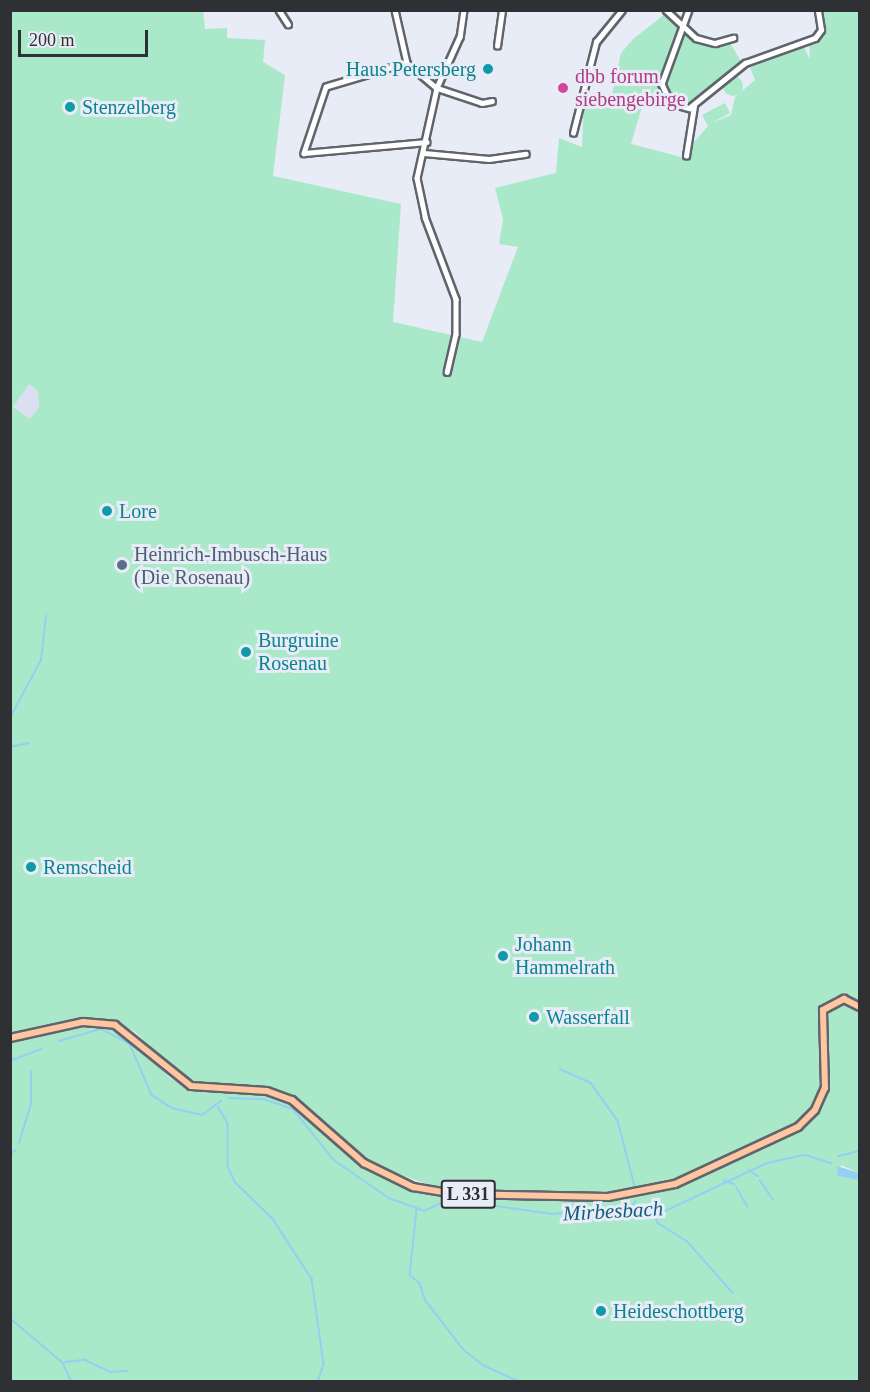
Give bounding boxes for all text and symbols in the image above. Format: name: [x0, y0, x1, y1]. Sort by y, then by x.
scale bar: [21, 18, 152, 56]
text: 200 m: [29, 30, 75, 50]
place label: Haus Petersberg: [346, 57, 476, 81]
marker: Haus Petersberg: [481, 62, 495, 76]
place label: dbb forum siebengebirge: [575, 64, 686, 111]
marker: dbb forum siebengebirge: [556, 81, 570, 95]
place label: Stenzelberg: [82, 95, 176, 119]
marker: Stenzelberg: [63, 100, 77, 114]
place label: Lore: [119, 499, 157, 523]
marker: Lore: [100, 504, 114, 518]
place label: Heinrich-Imbusch-Haus (Die Rosenau): [134, 542, 327, 589]
marker: Heinrich-Imbusch-Haus (Die Rosenau): [115, 558, 129, 572]
place label: Burgruine Rosenau: [258, 628, 339, 675]
marker: Burgruine Rosenau: [239, 645, 253, 659]
place label: Remscheid: [43, 855, 132, 879]
marker: Remscheid: [24, 860, 38, 874]
place label: Johann Hammelrath: [515, 933, 615, 980]
marker: Johann Hammelrath: [496, 949, 510, 963]
place label: Wasserfall: [546, 1005, 630, 1029]
marker: Wasserfall: [527, 1010, 541, 1024]
road number: L 331: [440, 1179, 496, 1209]
water label: Mirbesbach: [562, 1196, 664, 1226]
place label: Heideschottberg: [613, 1299, 744, 1323]
marker: Heideschottberg: [594, 1304, 608, 1318]

